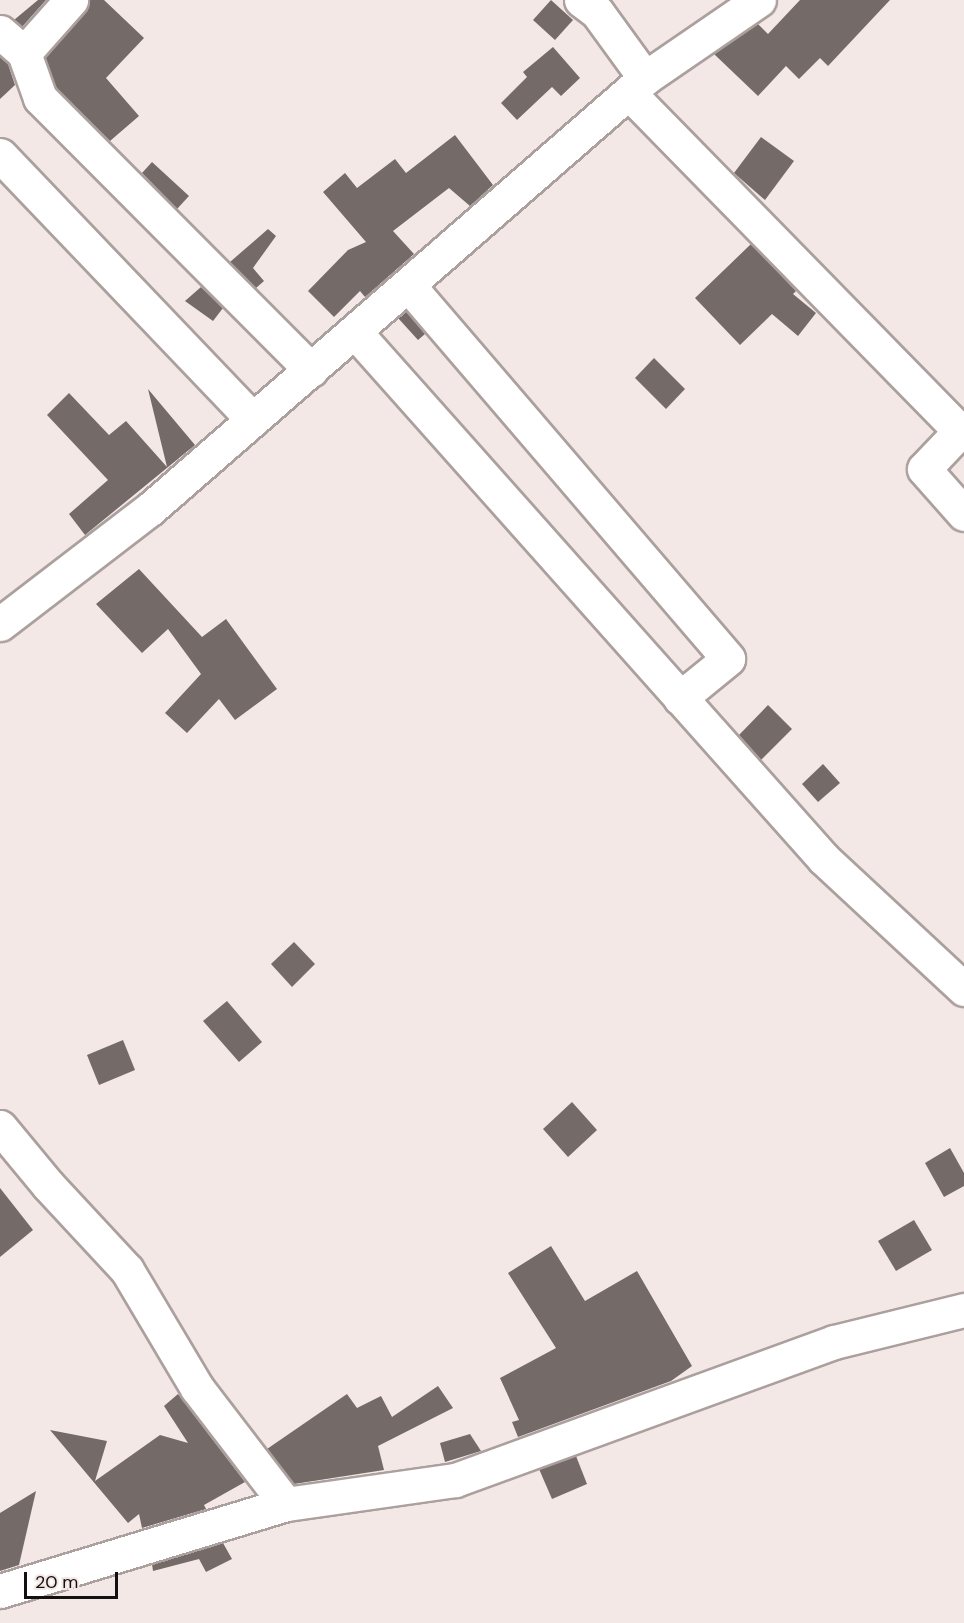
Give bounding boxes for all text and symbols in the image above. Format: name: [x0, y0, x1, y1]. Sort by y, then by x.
scale bar: [27, 1560, 122, 1598]
text: 20 m: [35, 1570, 78, 1594]

